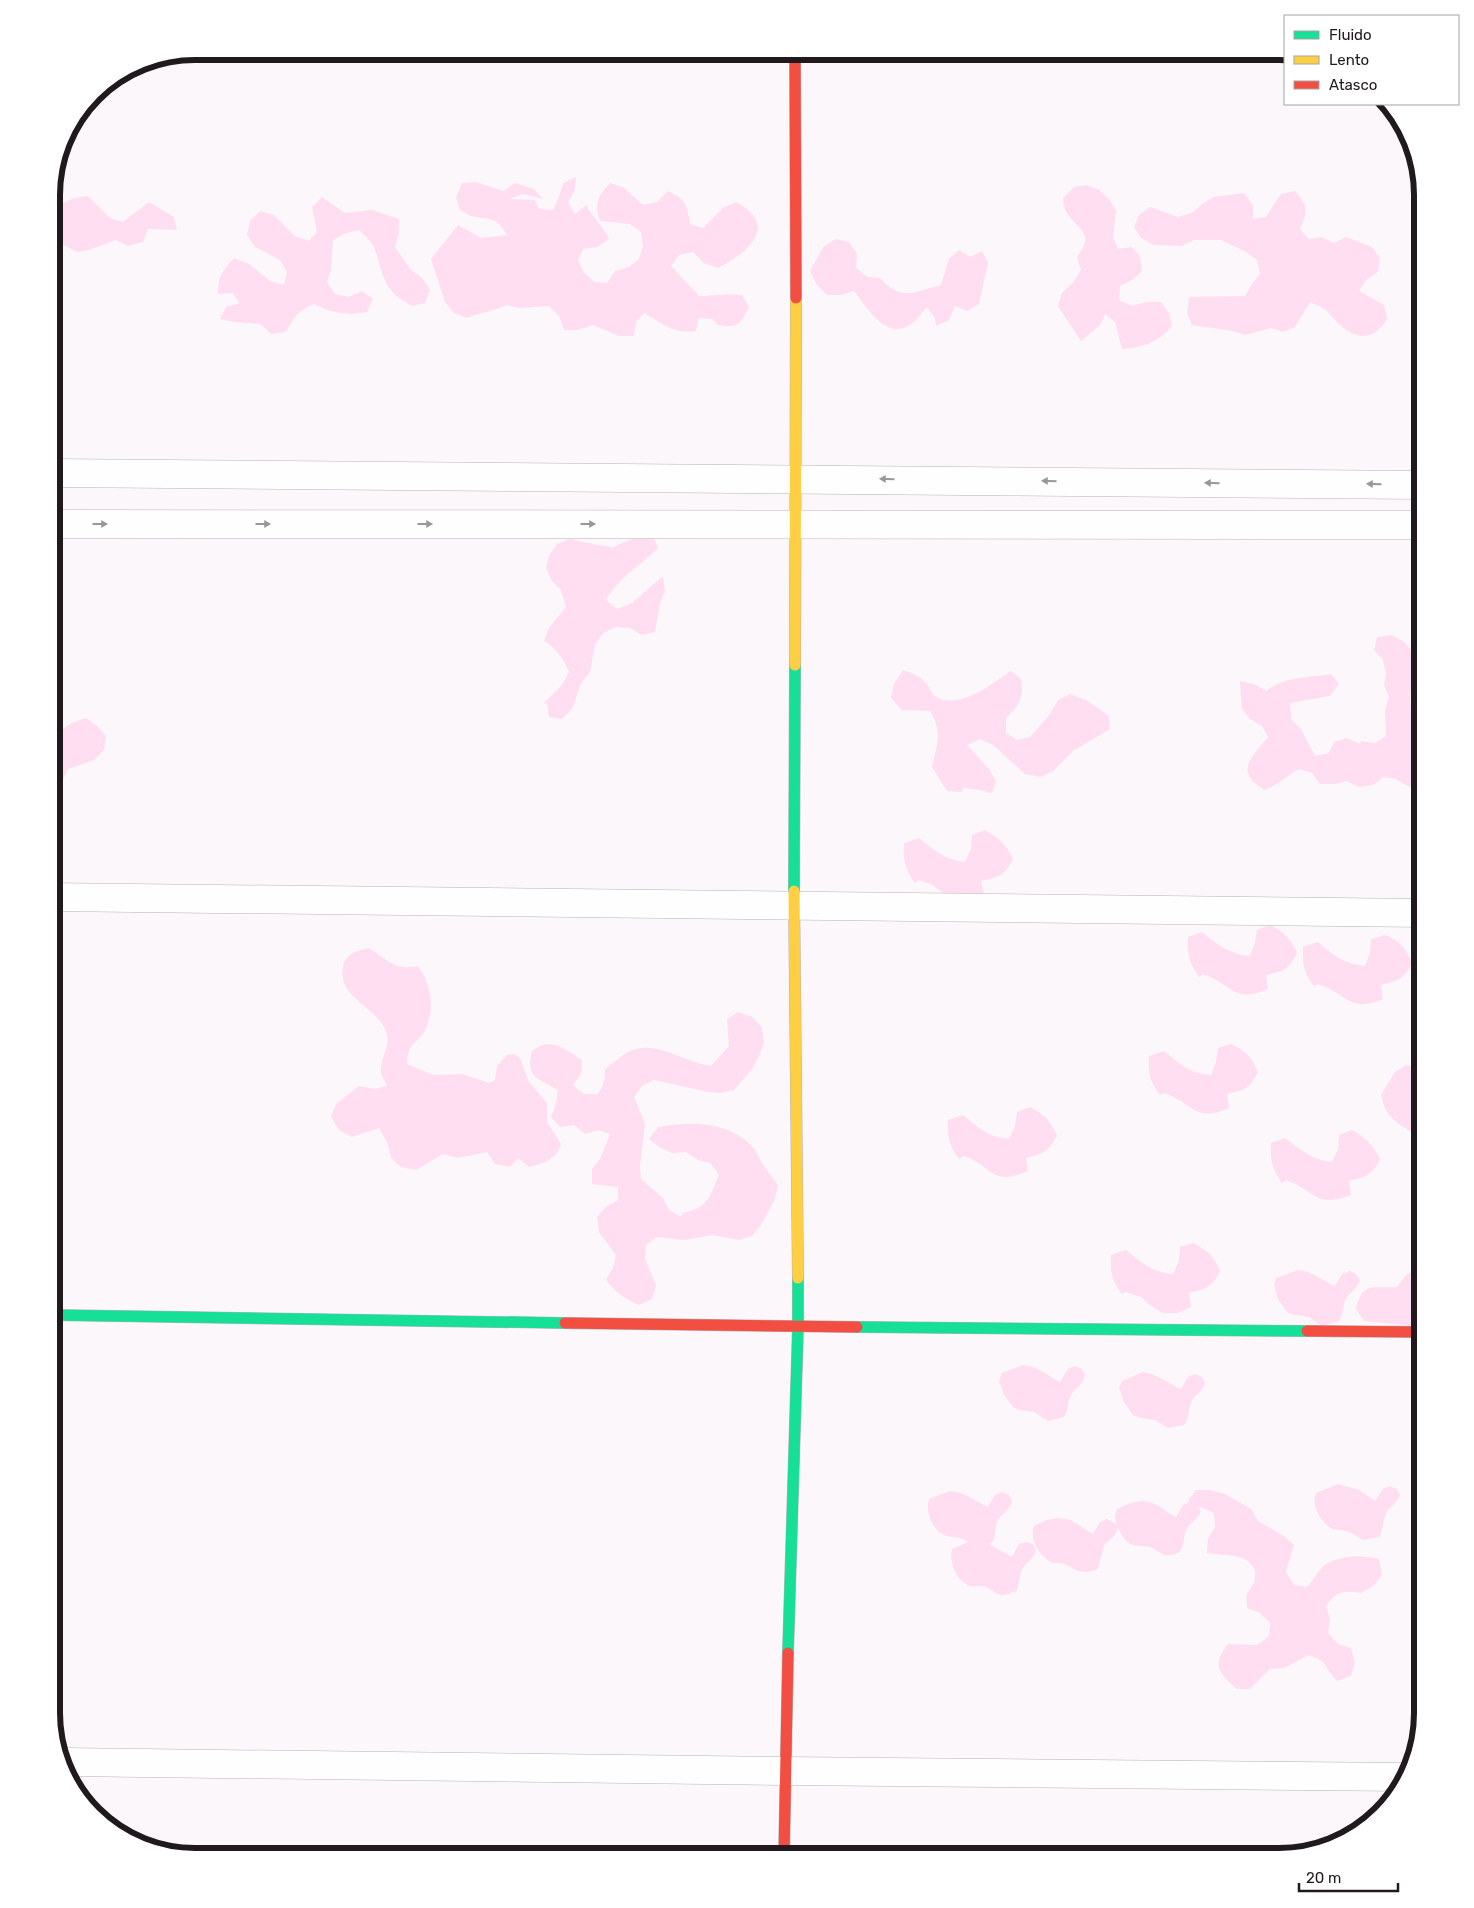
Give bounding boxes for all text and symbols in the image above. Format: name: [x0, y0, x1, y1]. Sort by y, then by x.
legend: [1284, 15, 1459, 105]
text: Fluido: [1329, 26, 1372, 44]
text: Lento: [1329, 51, 1369, 69]
text: Atasco: [1329, 76, 1377, 94]
one-way arrow: [878, 475, 894, 483]
one-way arrow: [1041, 477, 1057, 485]
one-way arrow: [1203, 478, 1219, 486]
one-way arrow: [1366, 480, 1382, 488]
one-way arrow: [93, 520, 109, 528]
one-way arrow: [255, 520, 271, 528]
one-way arrow: [418, 520, 434, 528]
one-way arrow: [580, 520, 596, 528]
scale bar: [1299, 1860, 1398, 1892]
text: 20 m: [1306, 1869, 1341, 1887]

